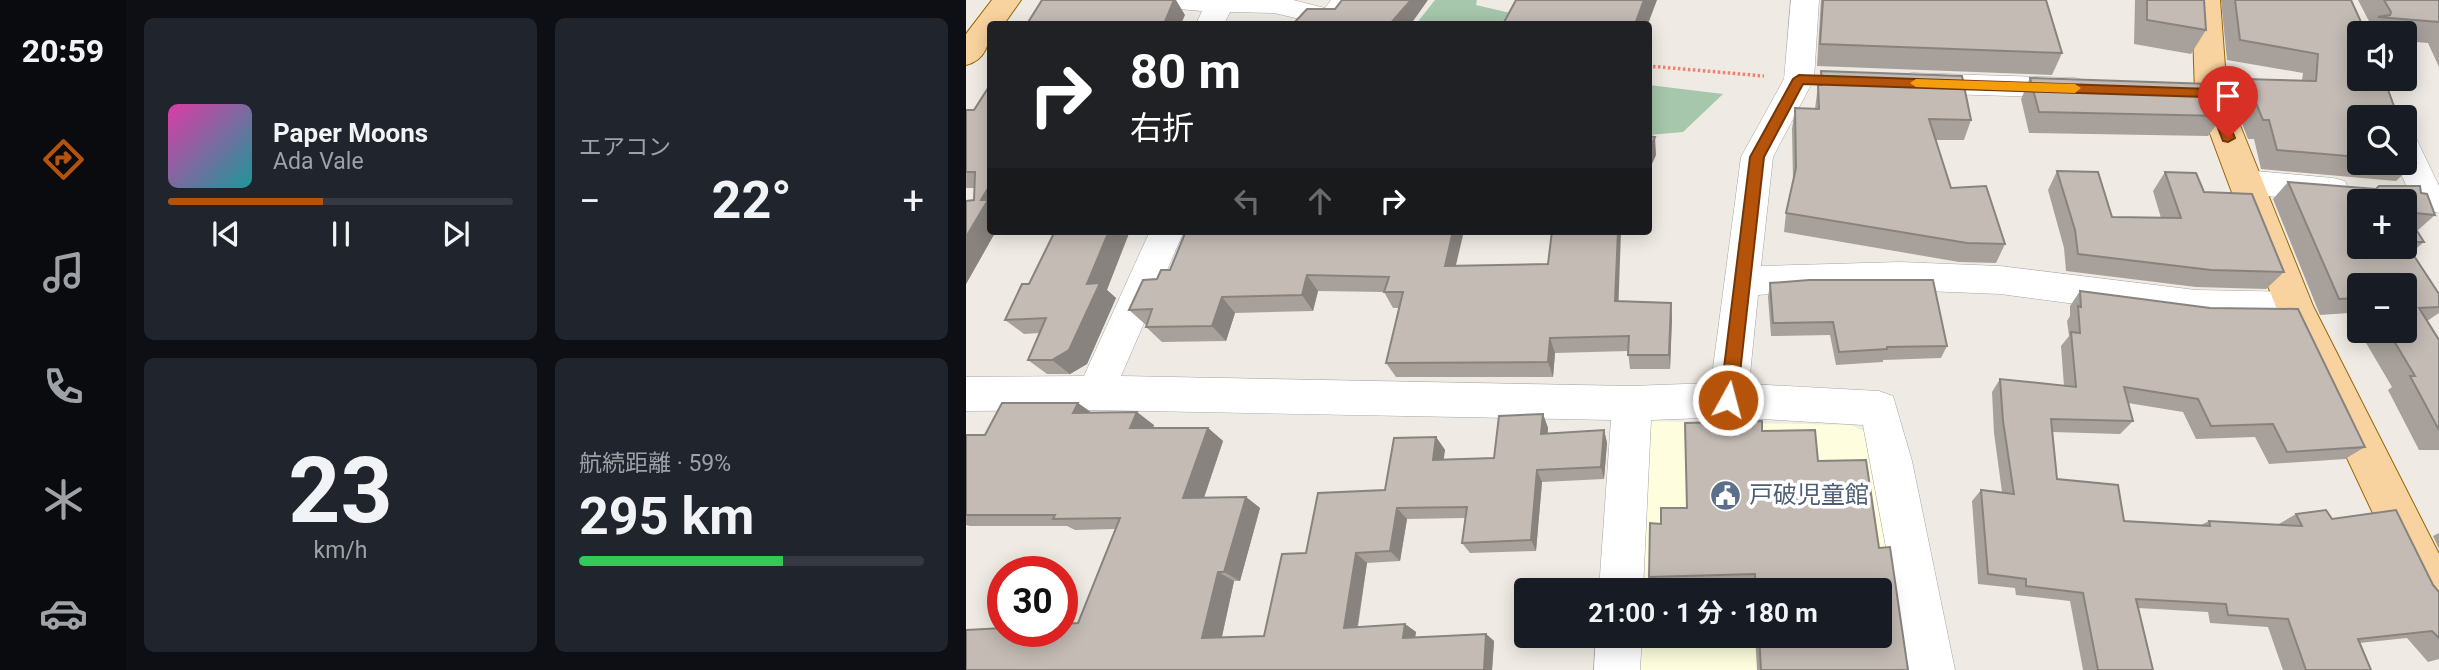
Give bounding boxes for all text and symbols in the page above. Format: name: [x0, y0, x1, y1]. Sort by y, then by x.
map controls: [2347, 21, 2417, 343]
button: sound: [2347, 21, 2417, 91]
text: 20:59: [22, 32, 104, 70]
text: 80 m: [1130, 43, 1241, 100]
icon: right: [1015, 49, 1106, 140]
pin: [2198, 66, 2258, 138]
icon: arrive: [2209, 77, 2247, 115]
button: search: [2347, 105, 2417, 175]
text: 右折: [1130, 109, 1194, 147]
text: Paper Moons: [273, 118, 428, 148]
text: エアコン: [579, 134, 671, 161]
icon: directions: [39, 135, 88, 184]
text: Ada Vale: [273, 148, 364, 175]
text: 22°: [712, 170, 792, 231]
text: −: [579, 179, 601, 223]
text: +: [902, 179, 924, 223]
icon: left: [1228, 182, 1266, 220]
icon: ahead: [1301, 182, 1339, 220]
icon: right: [1374, 182, 1412, 220]
button: +: [2347, 189, 2417, 259]
icon: previous: [207, 215, 245, 253]
icon: pause: [322, 215, 360, 253]
icon: next: [437, 215, 475, 253]
icon: music: [39, 248, 88, 297]
button: −: [2347, 273, 2417, 343]
icon: phone: [39, 362, 88, 411]
position arrow: [1691, 363, 1765, 437]
text: 23: [288, 438, 393, 544]
text: 航続距離 · 59%: [579, 450, 731, 477]
icon: climate: [39, 475, 88, 524]
public building icon: 戸破児童館: [1709, 478, 1743, 512]
place label: 戸破児童館: [1749, 481, 1869, 509]
text: 295 km: [579, 486, 754, 547]
text: km/h: [314, 537, 368, 564]
speed limit sign: 30: [987, 556, 1078, 647]
icon: car: [39, 589, 88, 638]
text: 21:00 · 1 分 · 180 m: [1588, 598, 1818, 628]

